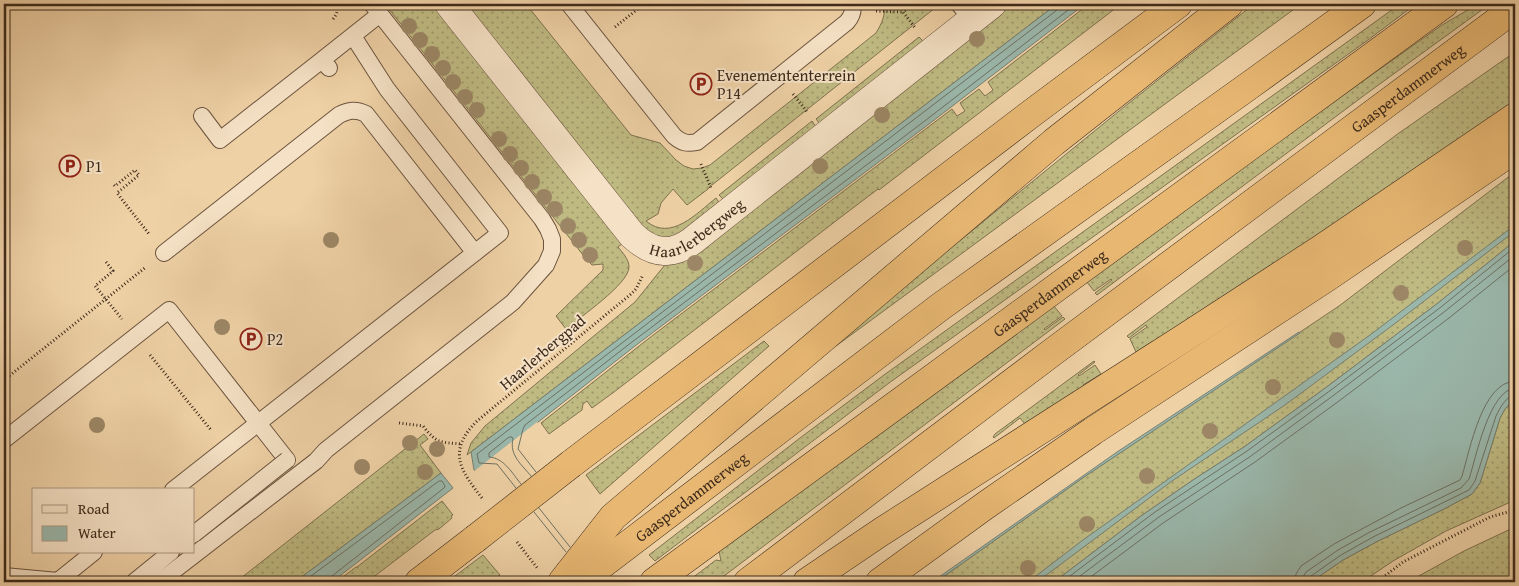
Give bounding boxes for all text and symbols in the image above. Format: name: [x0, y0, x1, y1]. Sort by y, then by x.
street label: Gaasperdammerweg: [1346, 38, 1469, 138]
place label: Evenemententerrein P14: [717, 63, 855, 105]
parking icon: Evenemententerrein P14: [689, 72, 713, 96]
parking icon: P1: [58, 154, 82, 178]
place label: P1: [86, 154, 102, 178]
street label: Haarlerbergweg: [647, 192, 749, 263]
street label: Gaasperdammerweg: [987, 243, 1112, 343]
street label: Haarlerbergpad: [494, 308, 591, 395]
parking icon: P2: [239, 327, 263, 351]
place label: P2: [267, 327, 283, 351]
street label: Gaasperdammerweg: [630, 446, 753, 547]
legend: [32, 488, 195, 554]
text: Road: [78, 498, 109, 519]
text: Water: [78, 522, 116, 543]

